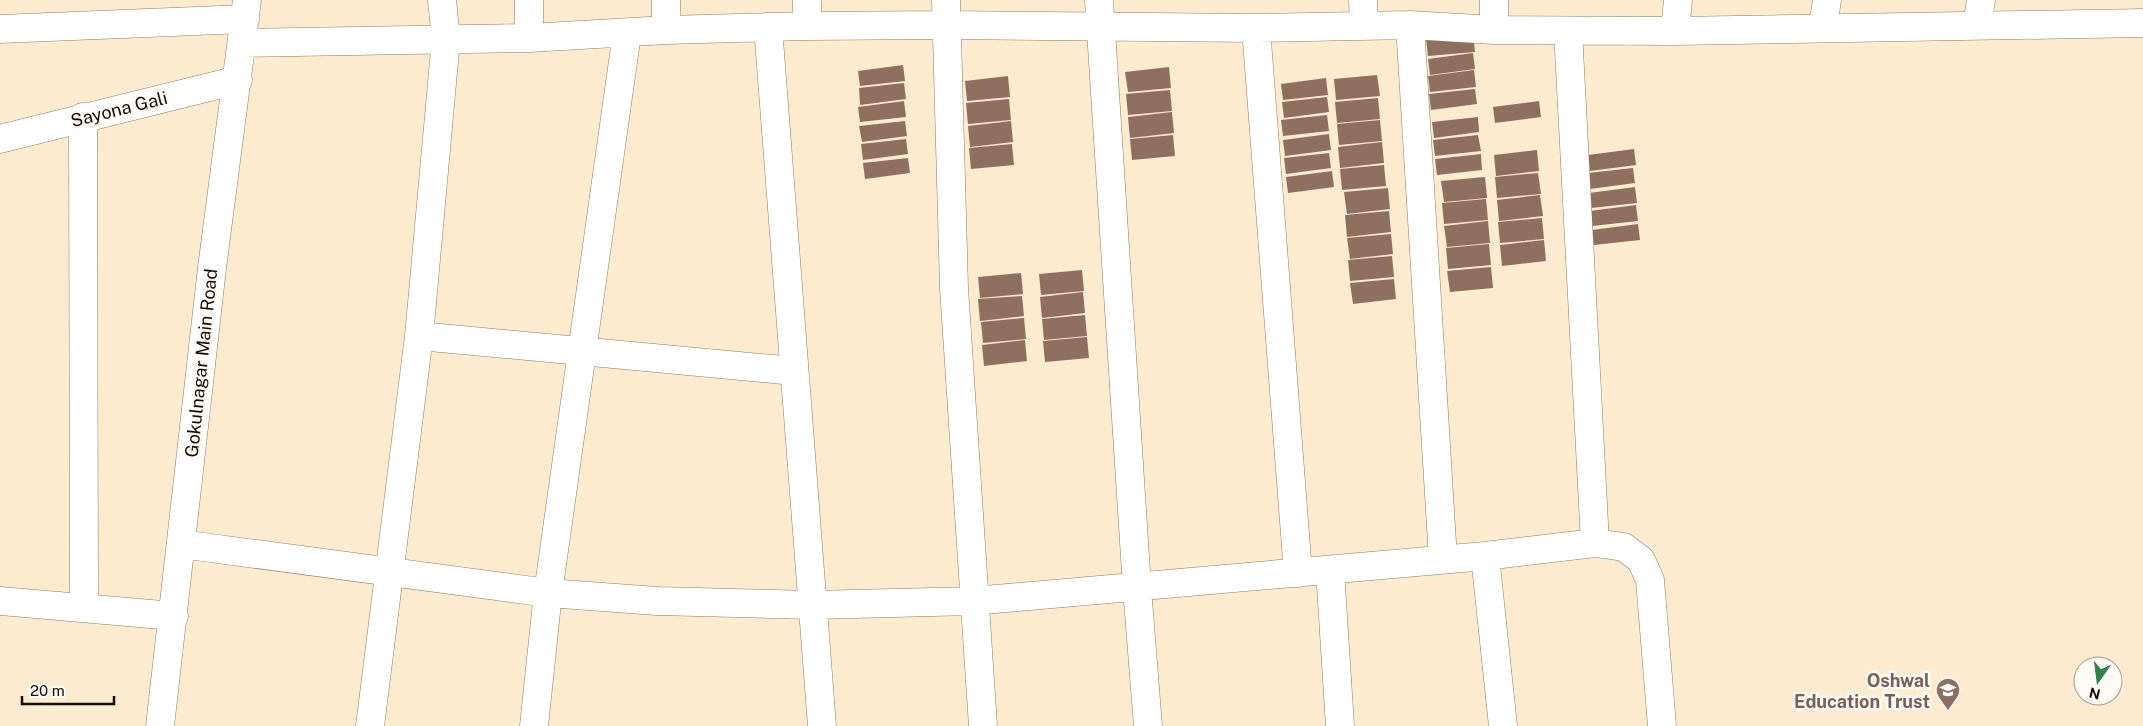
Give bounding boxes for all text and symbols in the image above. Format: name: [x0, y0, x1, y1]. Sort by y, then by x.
street label: Sayona Gali: [68, 87, 170, 131]
street label: Gokulnagar Main Road: [181, 268, 221, 458]
north arrow: [2073, 656, 2123, 706]
place label: Oshwal Education Trust: [1794, 670, 1930, 712]
scale bar: [22, 674, 115, 706]
school or university icon: Oshwal Education Trust: [1935, 677, 1961, 711]
text: 20 m: [30, 682, 65, 699]
text: N: [2088, 685, 2102, 703]

